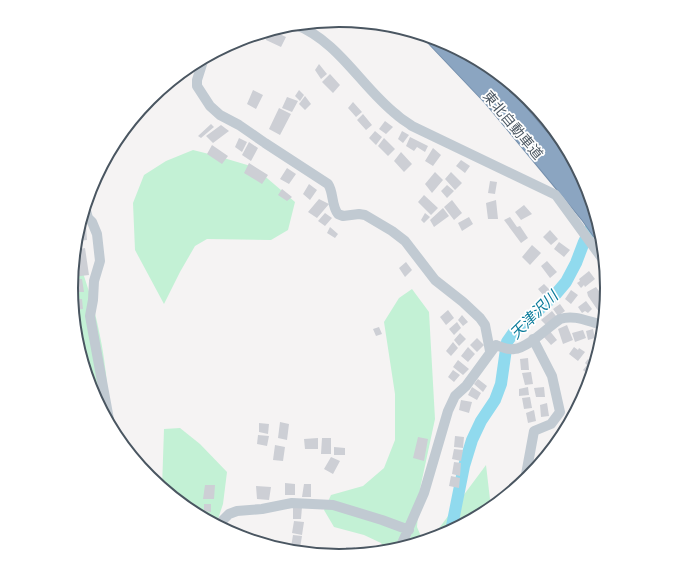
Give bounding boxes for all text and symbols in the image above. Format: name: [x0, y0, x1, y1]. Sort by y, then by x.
street label: 東北自動車道: [479, 87, 547, 163]
water label: 天津沢川: [506, 285, 564, 343]

